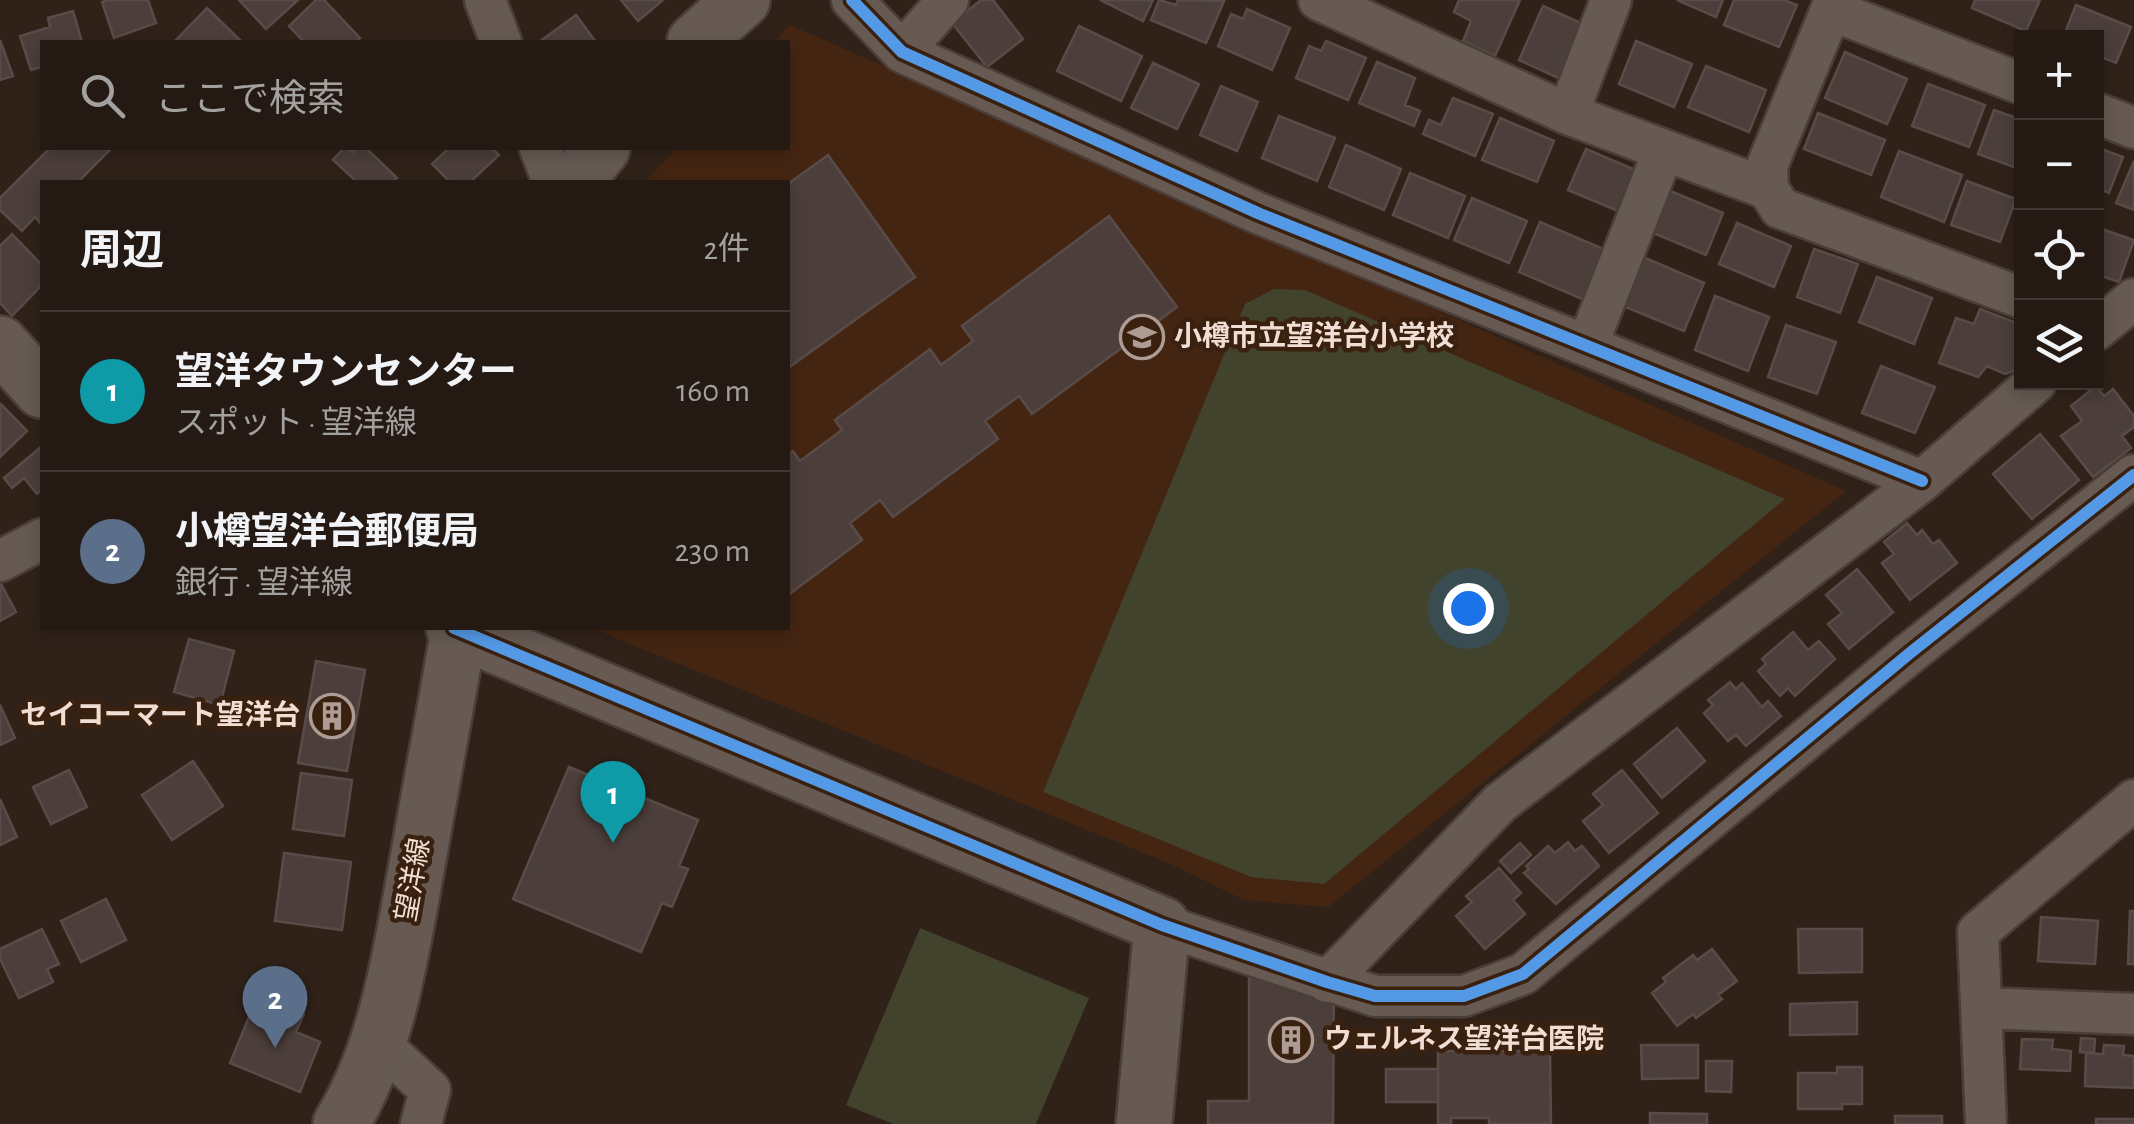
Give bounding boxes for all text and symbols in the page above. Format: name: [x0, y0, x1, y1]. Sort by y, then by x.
map controls: [2014, 30, 2104, 390]
button: +: [2014, 30, 2104, 120]
search box: [40, 40, 790, 150]
icon: search: [75, 68, 130, 123]
text: ここで検索: [155, 81, 345, 119]
button: −: [2014, 120, 2104, 210]
button: locate: [2014, 210, 2104, 300]
text: 周辺: [80, 230, 164, 272]
text: 2件: [703, 233, 750, 265]
button: layers: [2014, 300, 2104, 390]
school or university icon: 小樽市立望洋台小学校: [1119, 314, 1165, 360]
place label: 小樽市立望洋台小学校: [1174, 320, 1454, 351]
text: 望洋タウンセンター: [175, 354, 517, 392]
text: 1: [107, 375, 118, 407]
text: 160 m: [676, 375, 750, 407]
text: スポット · 望洋線: [175, 407, 417, 439]
text: 小樽望洋台郵便局: [175, 514, 479, 552]
text: 2: [105, 535, 120, 567]
text: 230 m: [674, 535, 750, 567]
text: 銀行 · 望洋線: [175, 567, 353, 599]
your location: [1443, 583, 1494, 634]
building icon: セイコーマート望洋台: [309, 693, 355, 739]
place label: セイコーマート望洋台: [20, 699, 300, 730]
pin: 1: [580, 760, 646, 843]
street label: 望洋線: [391, 836, 435, 924]
pin: 2: [242, 966, 308, 1048]
building icon: ウェルネス望洋台医院: [1268, 1017, 1314, 1063]
place label: ウェルネス望洋台医院: [1324, 1023, 1604, 1054]

